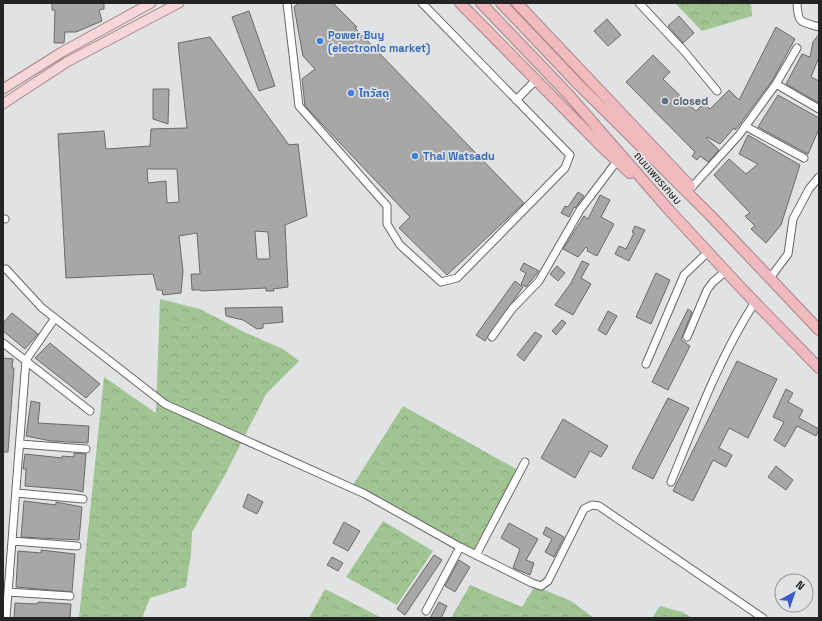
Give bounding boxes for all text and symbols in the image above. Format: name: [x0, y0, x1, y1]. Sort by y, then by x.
place label: Power Buy (electronic market): [328, 28, 430, 56]
marker: Power Buy (electronic market): [315, 36, 325, 46]
place label: ไทวัสดุ: [359, 86, 389, 100]
marker: ไทวัสดุ: [346, 88, 356, 98]
place label: closed: [673, 94, 708, 108]
marker: closed: [660, 96, 670, 106]
place label: Thai Watsadu: [423, 149, 495, 163]
street label: ถนนเพชรเกษม: [631, 149, 685, 207]
marker: Thai Watsadu: [410, 151, 420, 161]
north arrow: [774, 573, 814, 613]
text: N: [793, 578, 808, 593]

